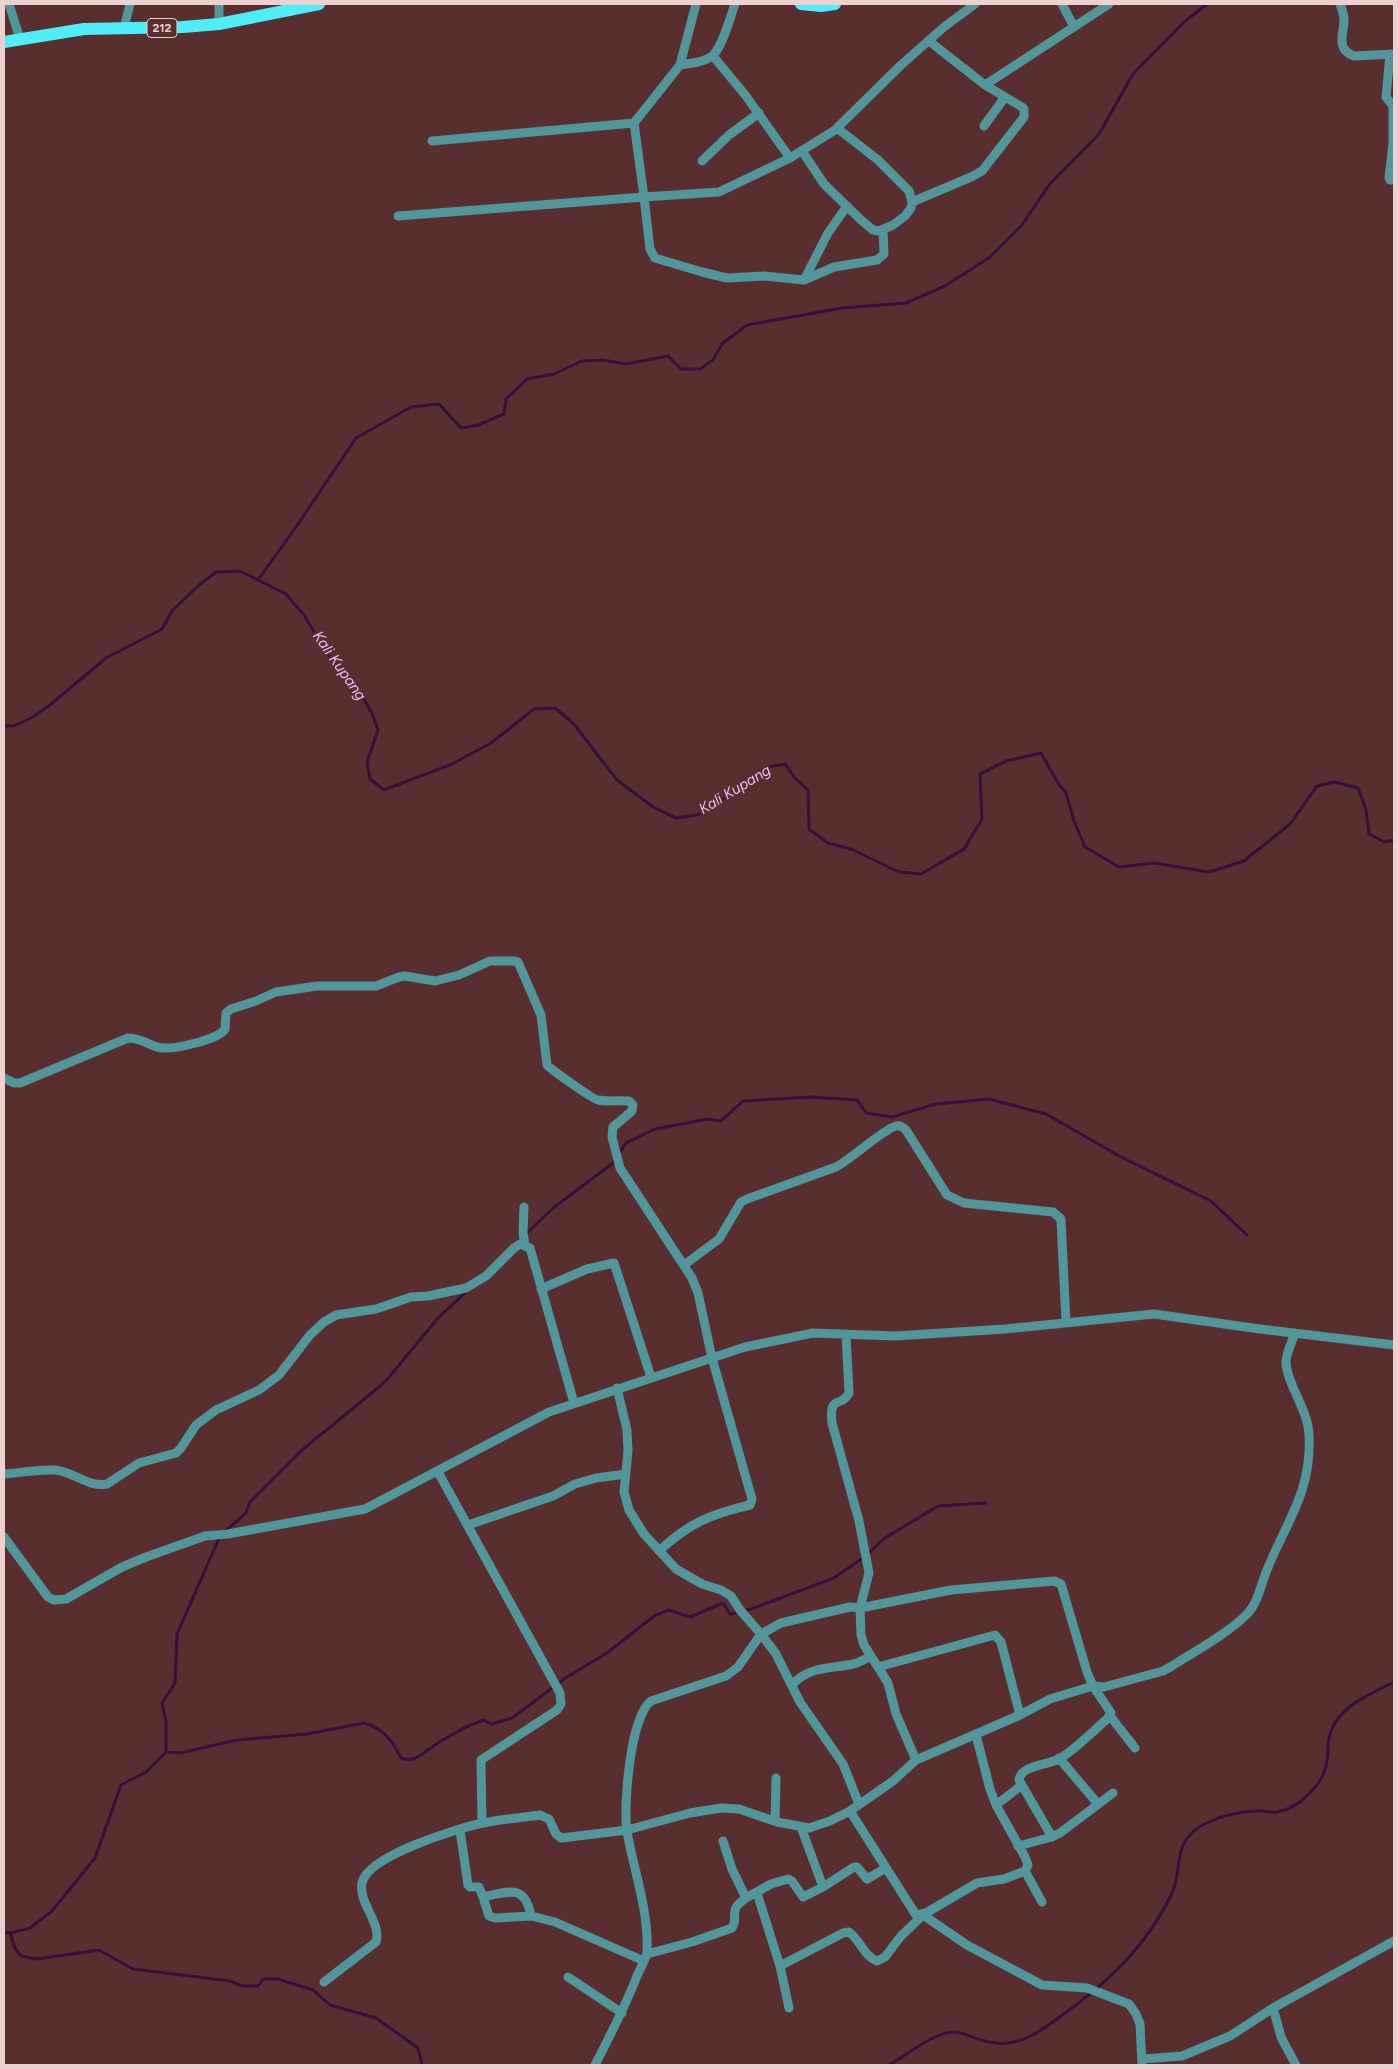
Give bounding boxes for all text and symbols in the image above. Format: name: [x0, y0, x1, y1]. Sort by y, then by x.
road number: 212: [147, 18, 177, 38]
water label: Kali Kupang: [308, 628, 370, 704]
water label: Kali Kupang: [696, 762, 774, 818]

